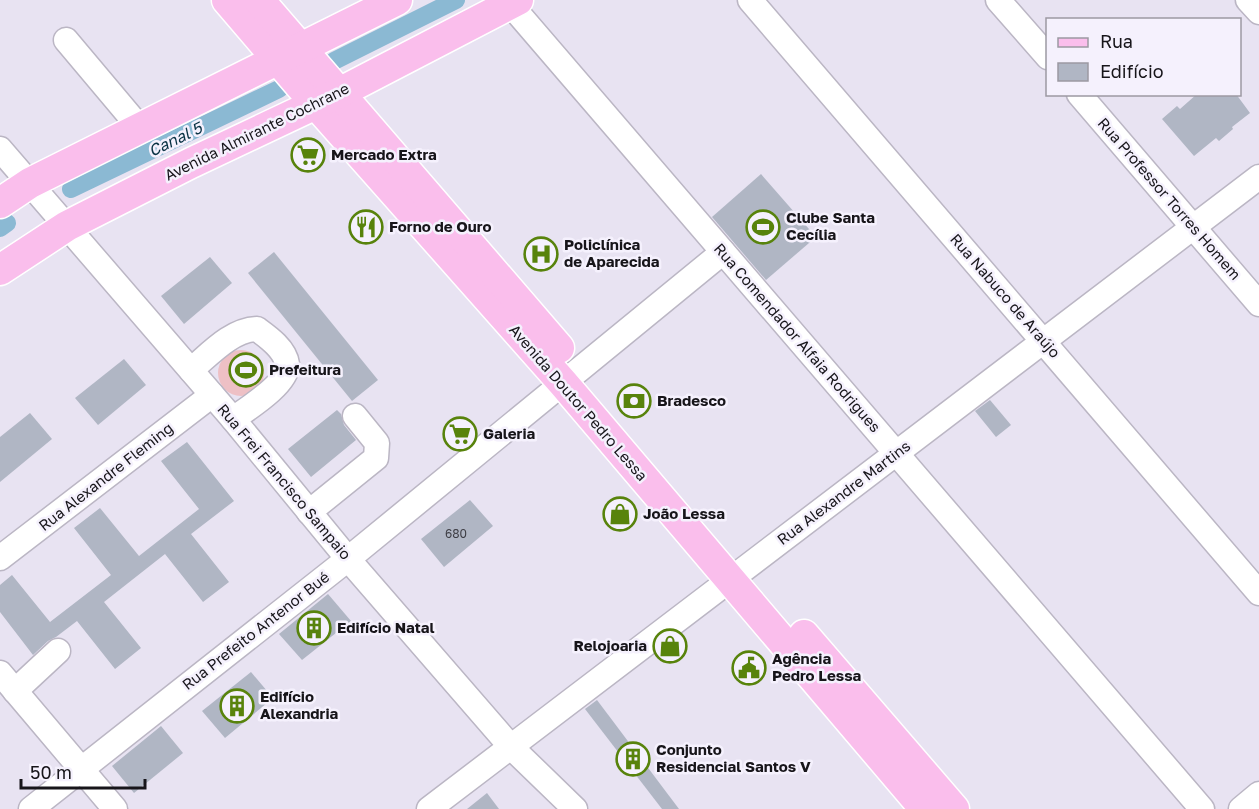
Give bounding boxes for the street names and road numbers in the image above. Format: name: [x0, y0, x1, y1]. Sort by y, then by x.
street label: Avenida Almirante Cochrane: [161, 78, 352, 184]
street label: Rua Professor Torres Homem: [1095, 114, 1245, 283]
street label: Rua Nabuco de Araújo: [947, 230, 1064, 361]
street label: Rua Comendador Alfaia Rodrigues: [711, 239, 885, 435]
street label: Avenida Doutor Pedro Lessa: [506, 320, 652, 484]
street label: Rua Frei Francisco Sampaio: [214, 400, 355, 563]
street label: Rua Alexandre Fleming: [35, 418, 176, 534]
street label: Rua Alexandre Martins: [773, 436, 913, 548]
street label: Rua Prefeito Antenor Bué: [178, 567, 333, 693]

